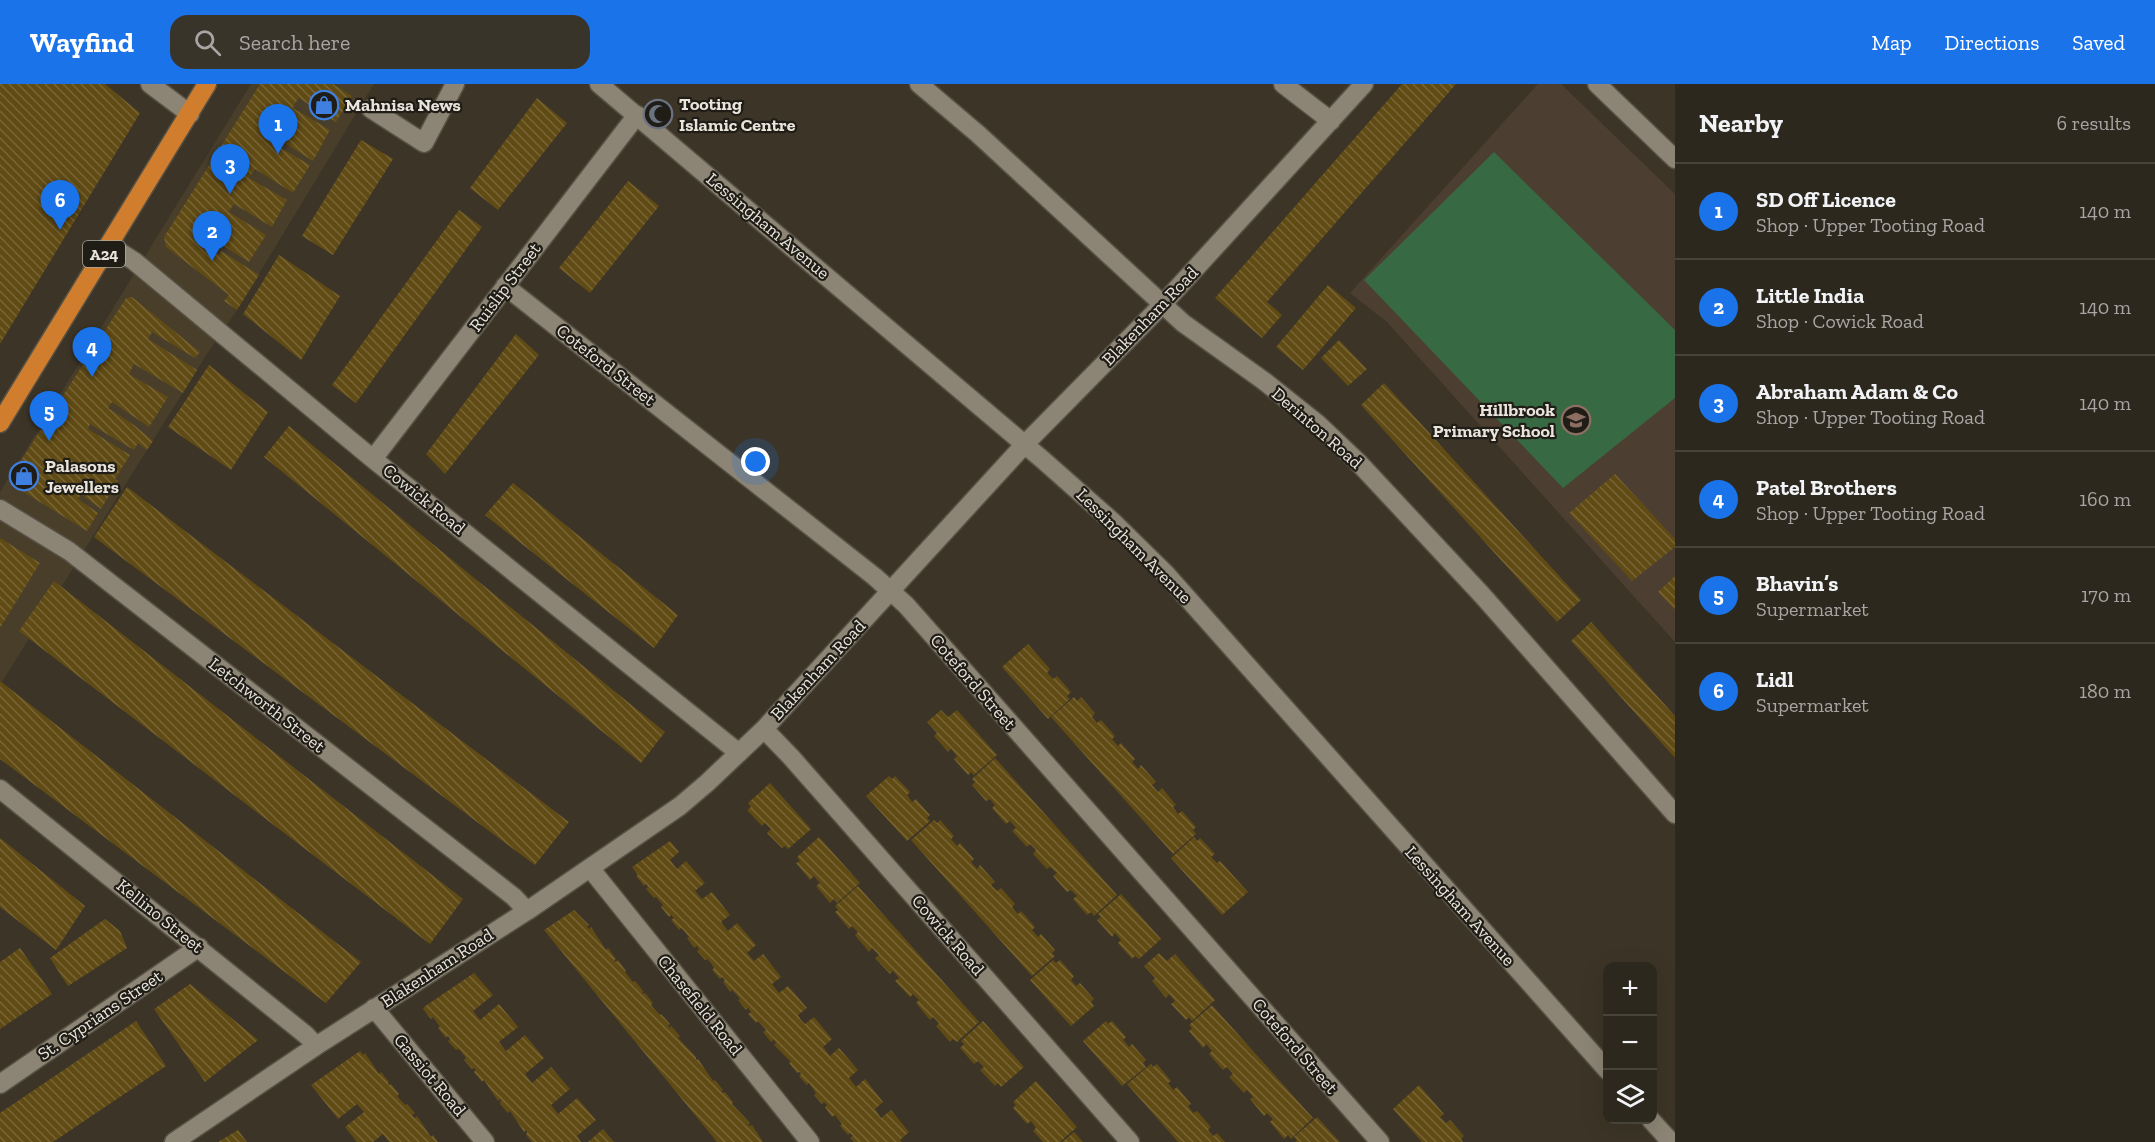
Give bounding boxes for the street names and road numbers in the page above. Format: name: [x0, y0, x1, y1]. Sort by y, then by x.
street label: Lessingham Avenue: [702, 168, 834, 284]
street label: Ruislip Street: [465, 238, 546, 336]
road number: A24: [83, 241, 125, 267]
street label: Blakenham Road: [1097, 262, 1203, 370]
street label: Coteford Street: [552, 319, 660, 411]
street label: Derinton Road: [1267, 383, 1367, 473]
street label: Cowick Road: [378, 459, 470, 539]
street label: Lessingham Avenue: [1072, 484, 1196, 608]
street label: Blakenham Road: [766, 615, 870, 725]
street label: Coteford Street: [925, 630, 1021, 735]
street label: Letchworth Street: [204, 653, 330, 757]
street label: Lessingham Avenue: [1400, 841, 1520, 971]
street label: Kellino Street: [112, 874, 208, 958]
street label: Cowick Road: [907, 890, 989, 980]
street label: Blakenham Road: [377, 924, 497, 1012]
street label: Chasefield Road: [653, 950, 747, 1060]
street label: St. Cyprians Street: [33, 965, 167, 1065]
street label: Coteford Street: [1247, 994, 1343, 1099]
street label: Gassiot Road: [389, 1029, 471, 1121]

